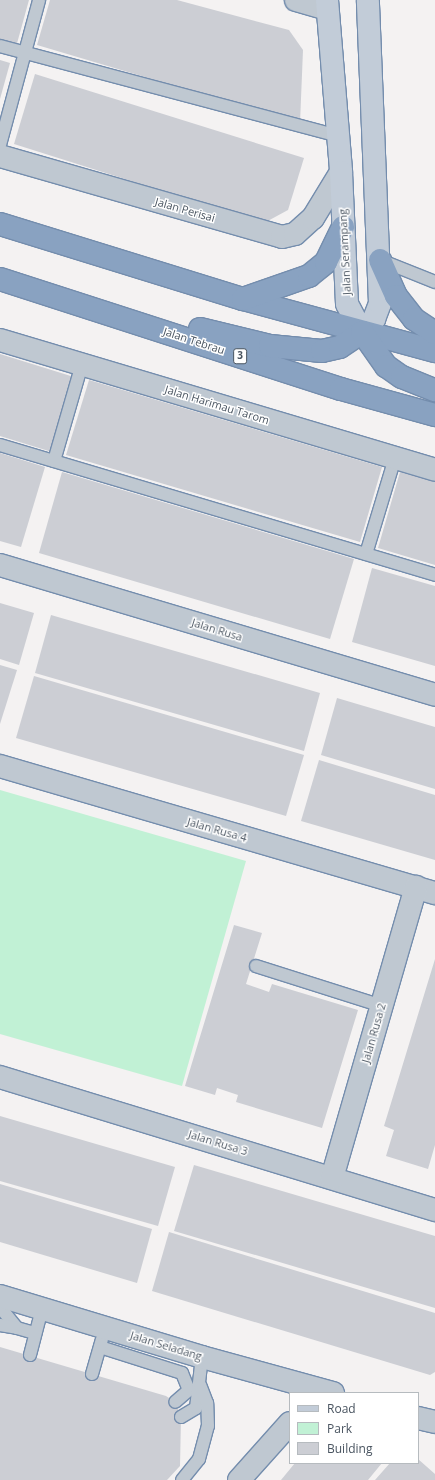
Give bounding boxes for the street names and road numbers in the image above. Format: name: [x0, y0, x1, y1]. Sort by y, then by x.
street label: Jalan Perisai: [153, 195, 217, 225]
street label: Jalan Serampang: [336, 209, 354, 295]
street label: Jalan Tebrau: [162, 325, 226, 357]
road number: 3: [233, 348, 247, 364]
street label: Jalan Harimau Tarom: [163, 383, 271, 427]
street label: Jalan Rusa: [190, 616, 244, 644]
street label: Jalan Rusa 4: [186, 815, 248, 845]
street label: Jalan Rusa 2: [359, 1002, 389, 1064]
street label: Jalan Rusa 3: [187, 1128, 249, 1158]
street label: Jalan Seladang: [129, 1329, 203, 1363]

